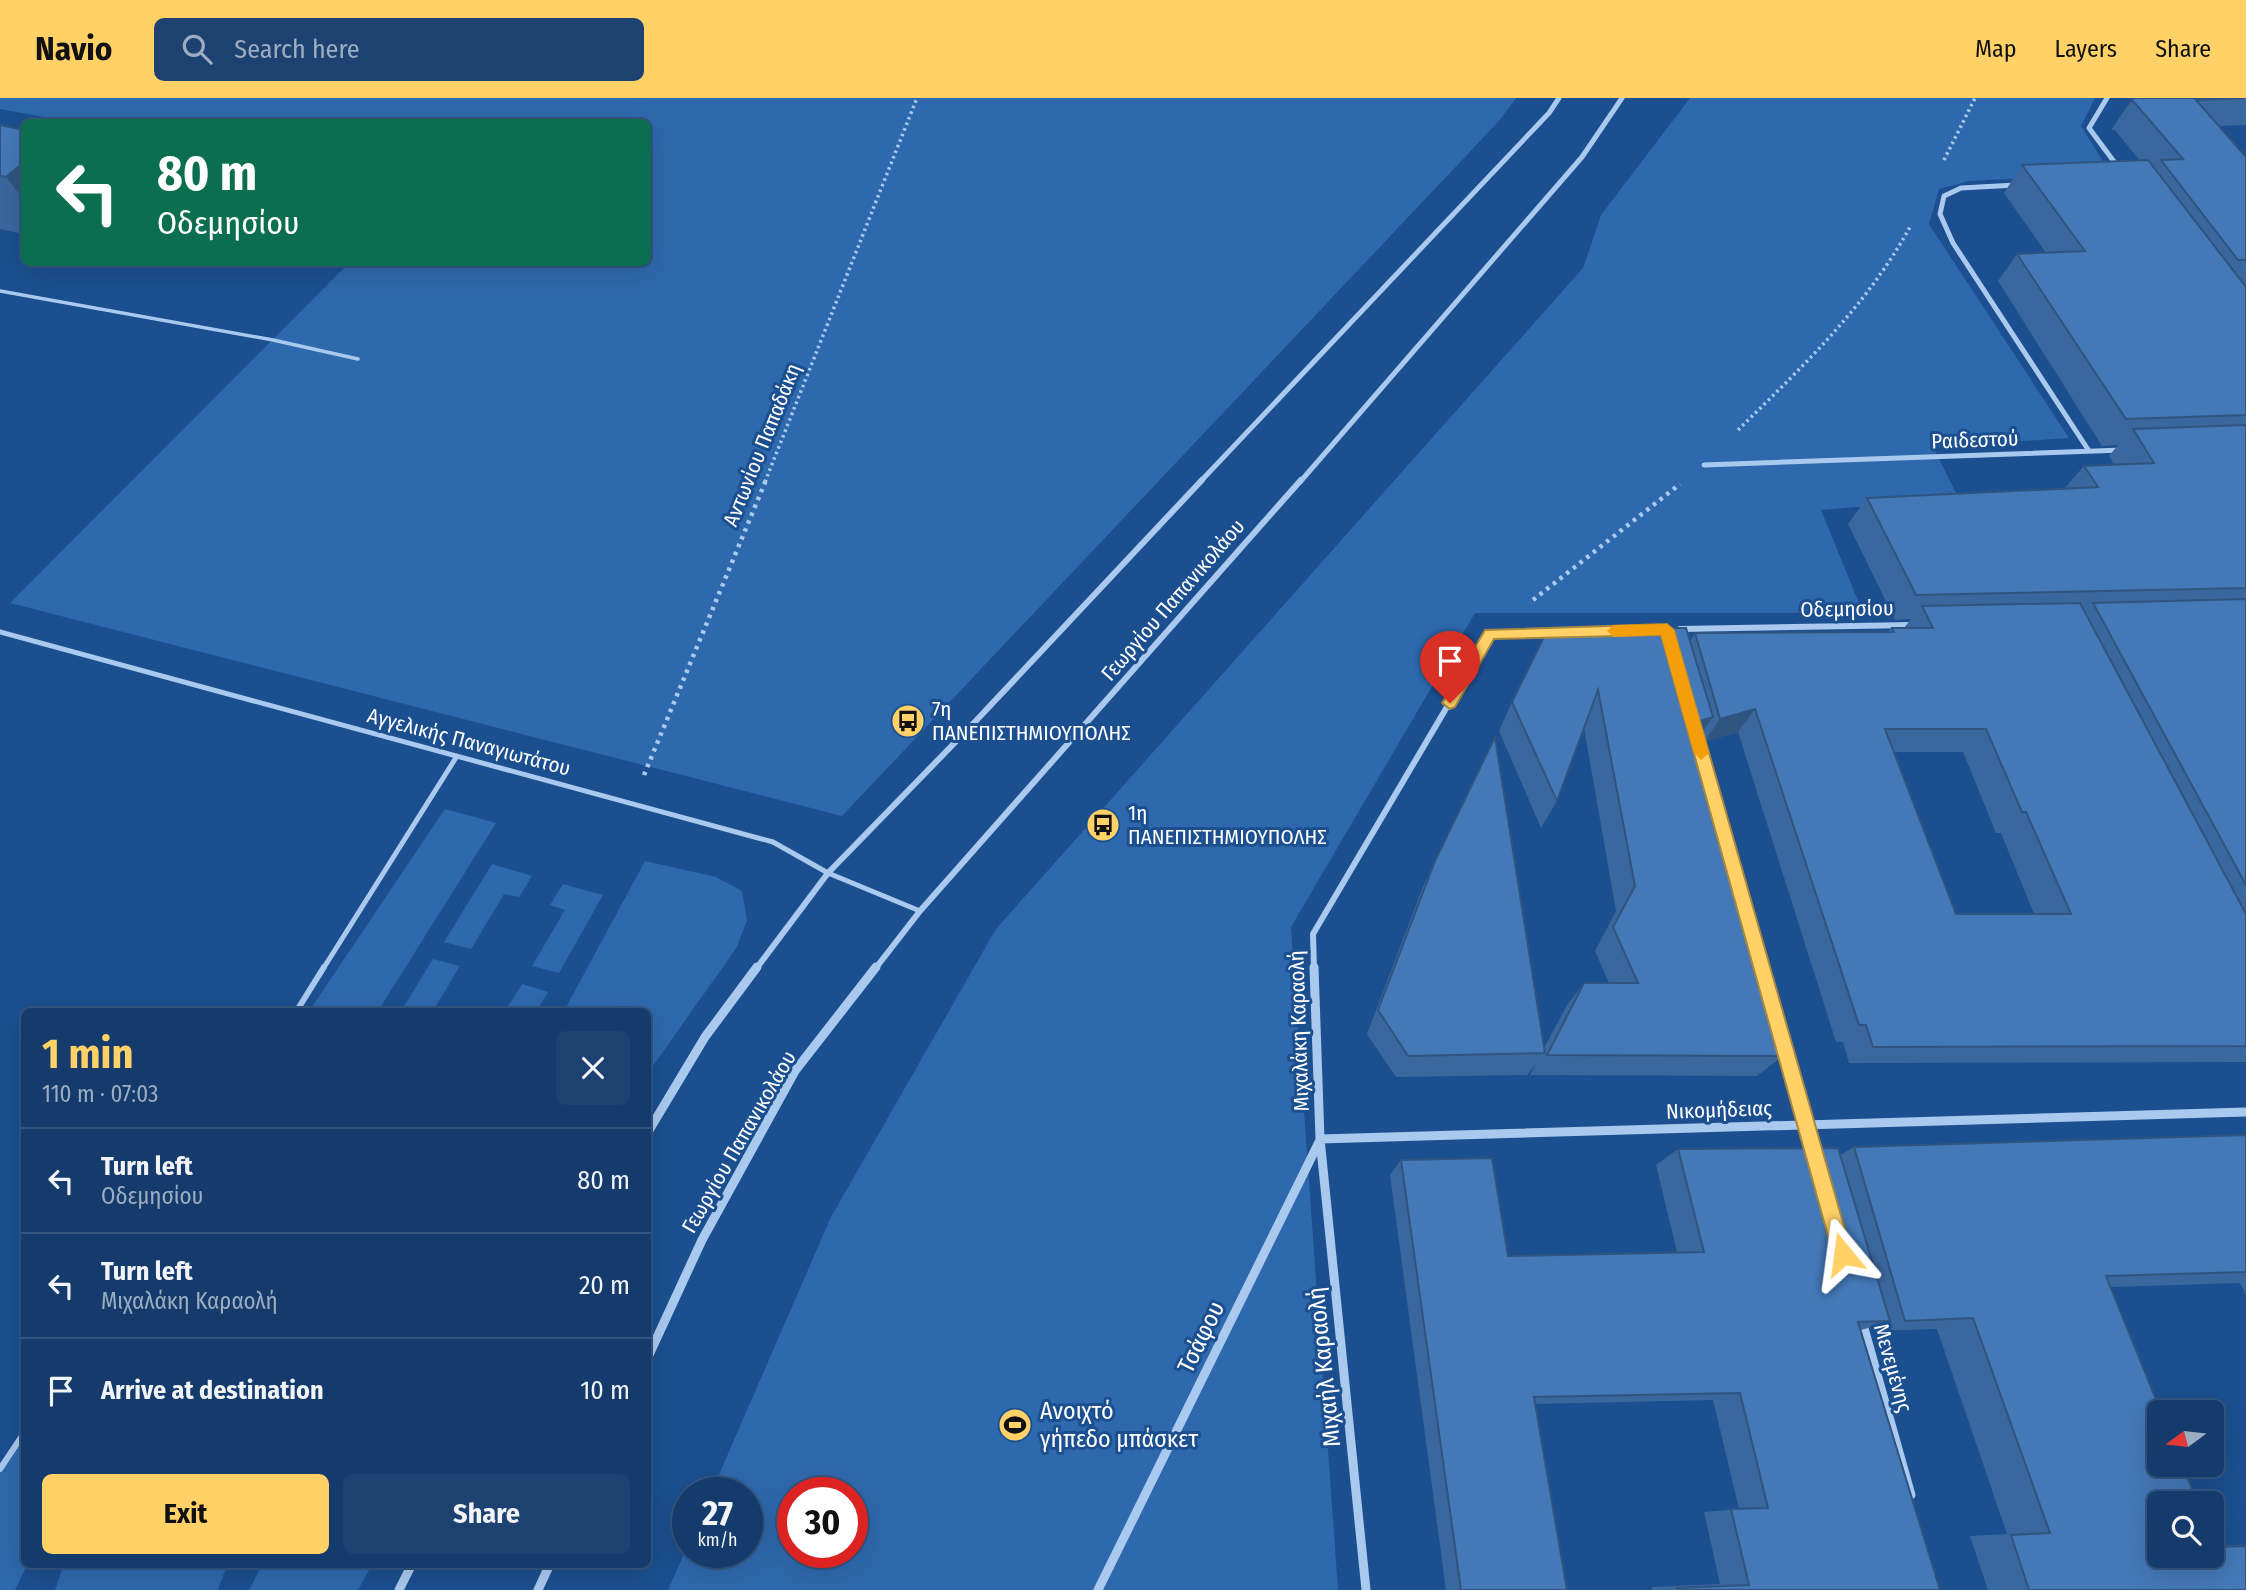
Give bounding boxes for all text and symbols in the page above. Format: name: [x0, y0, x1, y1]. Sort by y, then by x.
search box: [154, 18, 644, 81]
text: Navio: [35, 29, 112, 69]
icon: search: [178, 30, 216, 68]
text: Search here: [234, 34, 360, 65]
text: Map: [1975, 35, 2017, 63]
text: Layers: [2055, 35, 2117, 63]
text: Share: [2155, 35, 2211, 63]
text: 80 m: [157, 144, 257, 203]
icon: left: [42, 147, 133, 238]
text: Οδεμησίου: [157, 204, 300, 242]
street label: Αντωνίου Παπαδάκη: [717, 360, 807, 530]
street label: Ραιδεστού: [1931, 425, 2019, 455]
street label: Γεωργίου Παπανικολάου: [1096, 514, 1250, 686]
street label: Οδεμησίου: [1800, 595, 1894, 623]
pin: [1420, 631, 1480, 703]
icon: arrive: [1431, 642, 1469, 680]
place label: 7η ΠΑΝΕΠΙΣΤΗΜΙΟΥΠΟΛΗΣ: [932, 696, 1131, 746]
street label: Αγγελικής Παναγιωτάτου: [365, 702, 573, 782]
bus stop icon: 7η ΠΑΝΕΠΙΣΤΗΜΙΟΥΠΟΛΗΣ: [889, 702, 927, 740]
place label: 1η ΠΑΝΕΠΙΣΤΗΜΙΟΥΠΟΛΗΣ: [1128, 800, 1327, 850]
bus stop icon: 1η ΠΑΝΕΠΙΣΤΗΜΙΟΥΠΟΛΗΣ: [1084, 806, 1122, 844]
street label: Μιχαλάκη Καραολή: [1283, 950, 1315, 1112]
text: 1 min: [42, 1029, 133, 1079]
button: close: [556, 1031, 630, 1105]
street label: Γεωργίου Παπανικολάου: [676, 1046, 802, 1238]
text: 110 m · 07:03: [42, 1080, 158, 1108]
street label: Νικομήδειας: [1666, 1095, 1773, 1125]
text: Turn left: [101, 1151, 193, 1182]
icon: left: [42, 1162, 80, 1200]
text: 80 m: [577, 1165, 630, 1196]
text: Οδεμησίου: [101, 1182, 203, 1210]
position arrow: [1806, 1217, 1880, 1291]
text: Turn left: [101, 1256, 193, 1287]
icon: left: [42, 1267, 80, 1305]
text: 20 m: [579, 1270, 630, 1301]
street label: Μιχαήλ Καραολή: [1302, 1286, 1346, 1448]
text: Μιχαλάκη Καραολή: [101, 1287, 278, 1315]
street label: Τσάφου: [1172, 1297, 1230, 1377]
street label: Μενεμένης: [1868, 1321, 1918, 1415]
icon: arrive: [42, 1372, 80, 1410]
text: Arrive at destination: [101, 1375, 324, 1406]
text: 10 m: [580, 1375, 630, 1406]
place label: Ανοιχτό γήπεδο μπάσκετ: [1039, 1397, 1198, 1453]
north arrow: [2147, 1400, 2224, 1477]
map controls: [2147, 1400, 2224, 1568]
sports icon: Ανοιχτό γήπεδο μπάσκετ: [996, 1406, 1034, 1444]
button: Exit: [42, 1474, 329, 1554]
button: Share: [343, 1474, 630, 1554]
speed limit sign: 30: [777, 1477, 868, 1568]
button: search: [2147, 1491, 2224, 1568]
text: 27: [702, 1492, 733, 1534]
text: km/h: [697, 1529, 738, 1551]

